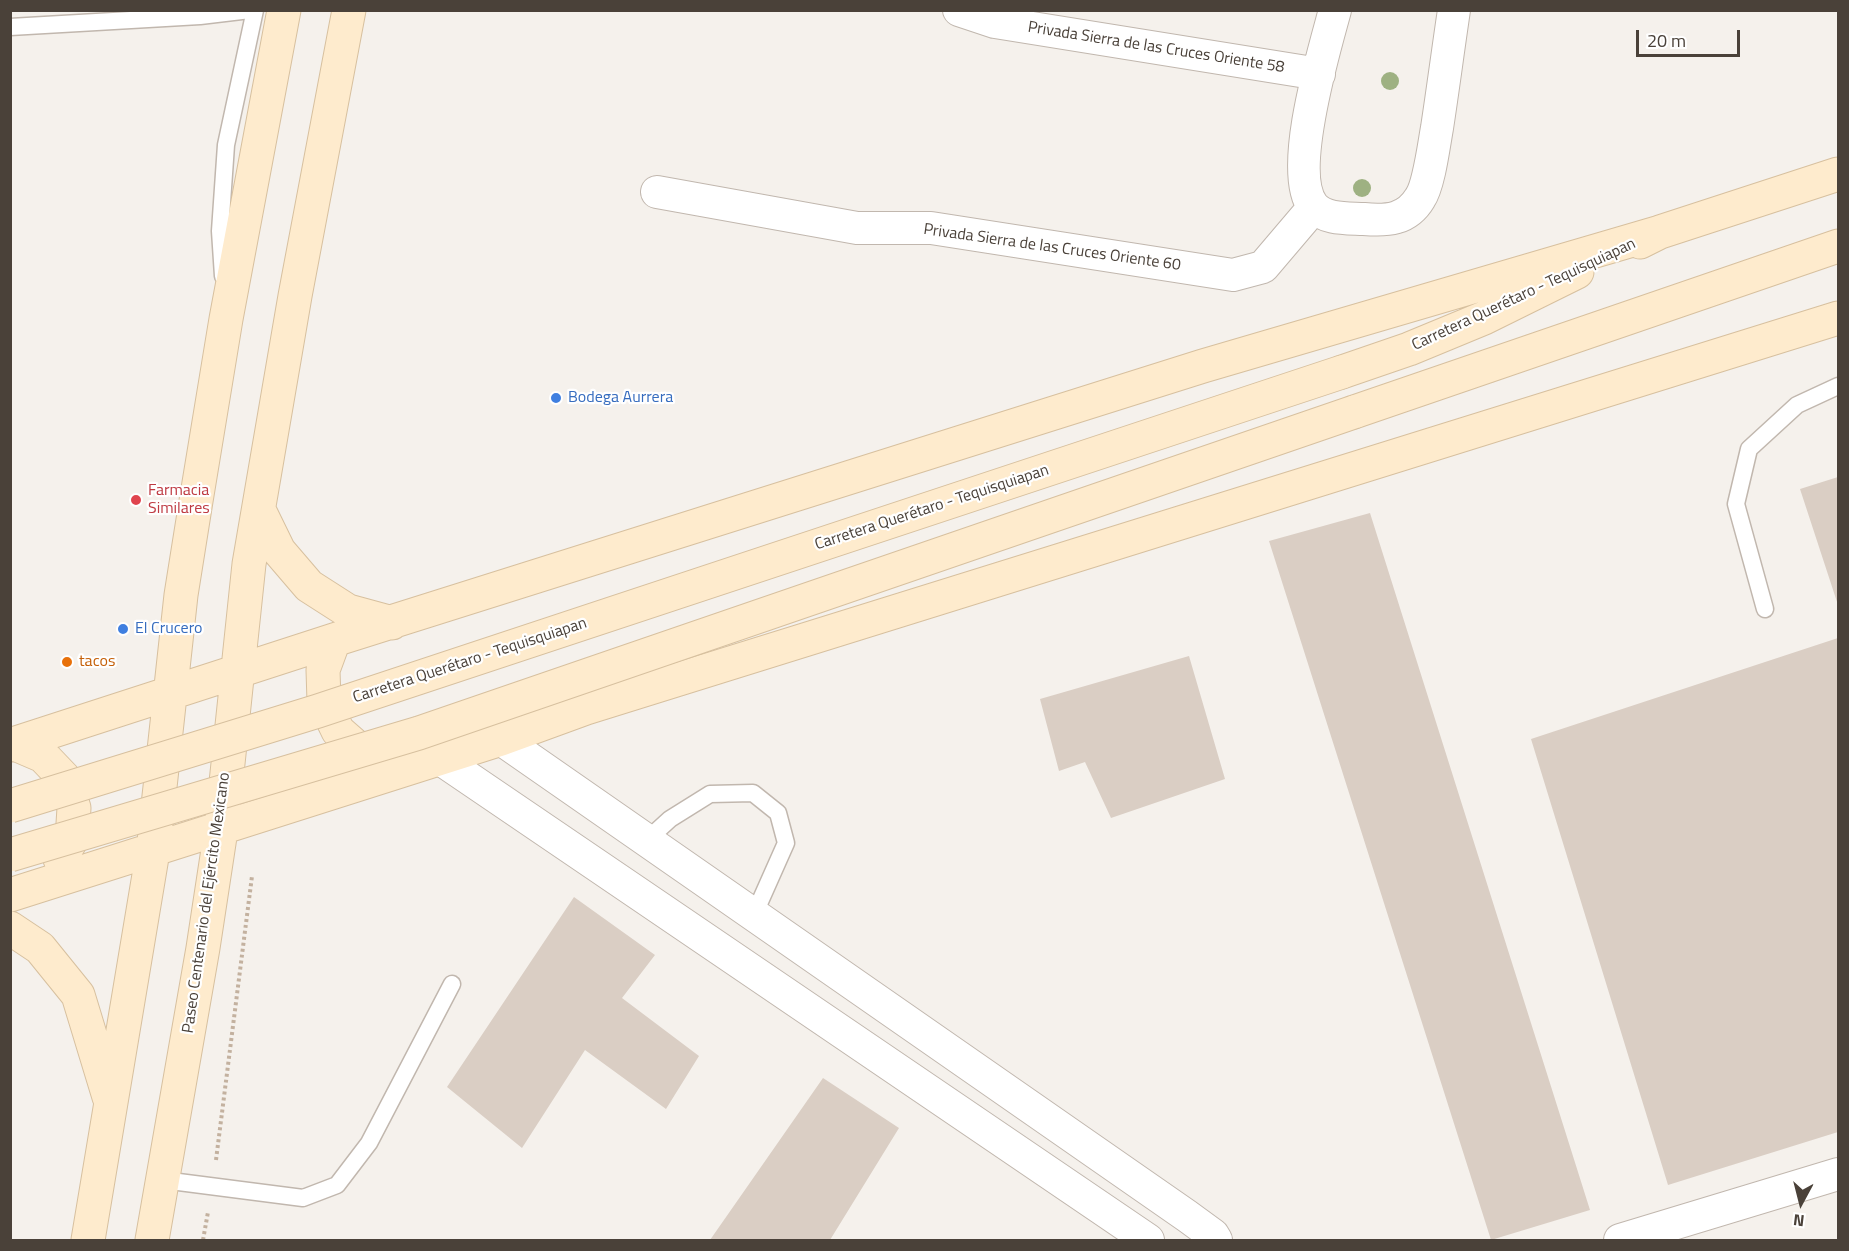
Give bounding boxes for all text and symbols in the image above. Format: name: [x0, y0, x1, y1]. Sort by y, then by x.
street label: Privada Sierra de las Cruces Oriente 58: [1026, 18, 1286, 78]
scale bar: [1639, 18, 1742, 56]
text: 20 m: [1647, 27, 1686, 54]
street label: Privada Sierra de las Cruces Oriente 60: [922, 220, 1182, 276]
street label: Carretera Querétaro - Tequisquiapan: [1409, 235, 1639, 355]
place label: Bodega Aurrera: [568, 388, 673, 408]
marker: Bodega Aurrera: [549, 391, 563, 405]
street label: Carretera Querétaro - Tequisquiapan: [813, 461, 1051, 555]
place label: Farmacia Similares: [148, 481, 210, 519]
marker: Farmacia Similares: [129, 493, 143, 507]
street label: Carretera Querétaro - Tequisquiapan: [351, 614, 589, 708]
place label: El Crucero: [135, 619, 203, 639]
marker: El Crucero: [116, 622, 130, 636]
place label: tacos: [79, 652, 115, 672]
marker: tacos: [60, 655, 74, 669]
street label: Paseo Centenario del Ejército Mexicano: [179, 771, 235, 1035]
north arrow: [1771, 1173, 1831, 1233]
text: N: [1792, 1208, 1806, 1233]

